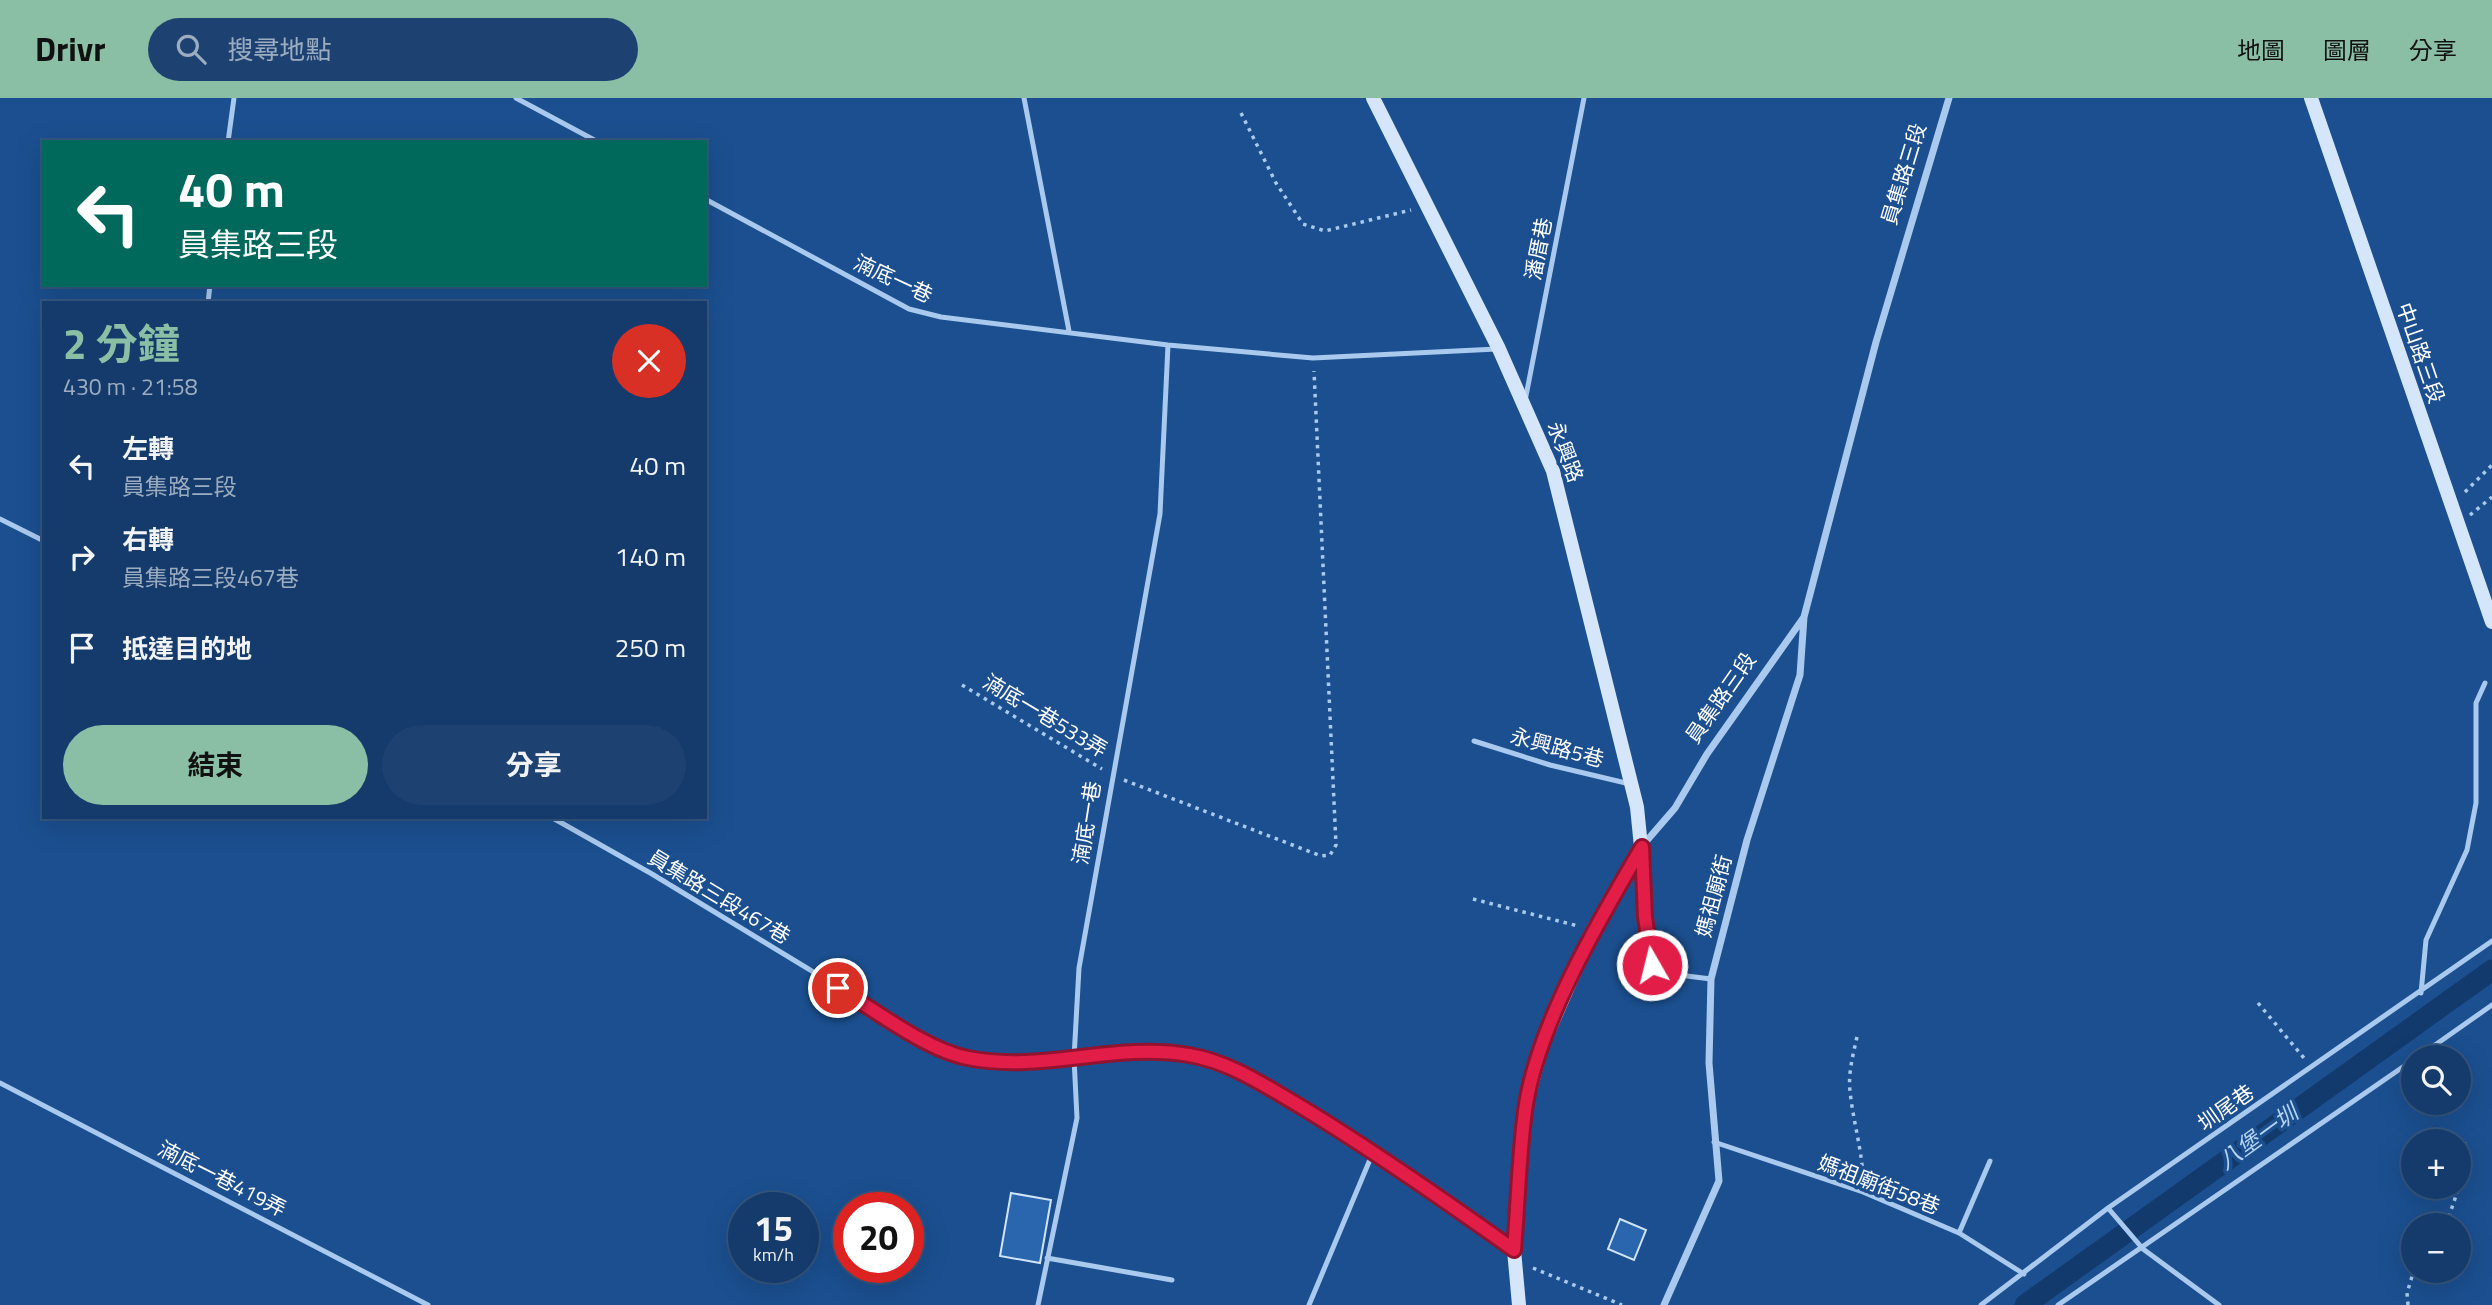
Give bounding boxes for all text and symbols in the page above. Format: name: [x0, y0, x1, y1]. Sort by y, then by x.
search box: [148, 18, 638, 81]
text: Drivr: [35, 24, 106, 74]
icon: search: [172, 30, 210, 68]
text: 搜尋地點: [228, 30, 332, 69]
text: 地圖: [2237, 32, 2285, 68]
text: 圖層: [2323, 32, 2371, 68]
text: 分享: [2409, 32, 2457, 68]
street label: 員集路三段: [1872, 119, 1934, 229]
text: 40 m: [178, 151, 285, 226]
icon: left: [63, 168, 154, 259]
street label: 潘厝巷: [1516, 215, 1560, 283]
text: 員集路三段: [178, 220, 338, 268]
street label: 湳底一巷: [849, 246, 938, 310]
street label: 中山路三段: [2389, 298, 2453, 408]
text: 2 分鐘: [63, 311, 180, 375]
button: close: [612, 324, 686, 398]
text: 430 m · 21:58: [63, 369, 198, 404]
street label: 永興路: [1540, 416, 1592, 487]
text: 左轉: [122, 429, 174, 468]
text: 40 m: [629, 446, 686, 485]
icon: left: [63, 447, 101, 485]
text: 員集路三段: [122, 469, 237, 504]
text: 右轉: [122, 520, 174, 559]
text: 140 m: [615, 537, 686, 576]
icon: right: [63, 538, 101, 576]
text: 員集路三段467巷: [122, 560, 299, 595]
text: 250 m: [615, 628, 686, 667]
icon: arrive: [63, 629, 101, 667]
text: 抵達目的地: [122, 629, 252, 668]
street label: 員集路三段: [1677, 645, 1763, 750]
street label: 湳底一巷533弄: [977, 665, 1114, 765]
street label: 永興路5巷: [1507, 719, 1608, 775]
button: 結束: [63, 725, 368, 805]
button: 分享: [382, 725, 686, 805]
street label: 湳底一巷: [1064, 779, 1108, 867]
street label: 員集路三段467巷: [642, 841, 797, 951]
street label: 媽祖廟街: [1687, 851, 1739, 940]
position arrow: [1615, 928, 1689, 1002]
pin: [808, 958, 868, 1018]
icon: arrive: [819, 969, 857, 1007]
map controls: [2401, 1045, 2471, 1283]
button: search: [2401, 1045, 2471, 1115]
street label: 圳尾巷: [2190, 1076, 2260, 1138]
water label: 八堡一圳: [2210, 1094, 2308, 1178]
button: +: [2401, 1129, 2471, 1199]
street label: 湳底一巷419弄: [153, 1132, 292, 1224]
street label: 媽祖廟街58巷: [1814, 1146, 1945, 1222]
speed limit sign: 20: [833, 1192, 924, 1283]
text: 15: [754, 1201, 793, 1255]
button: −: [2401, 1213, 2471, 1283]
text: km/h: [753, 1241, 794, 1268]

